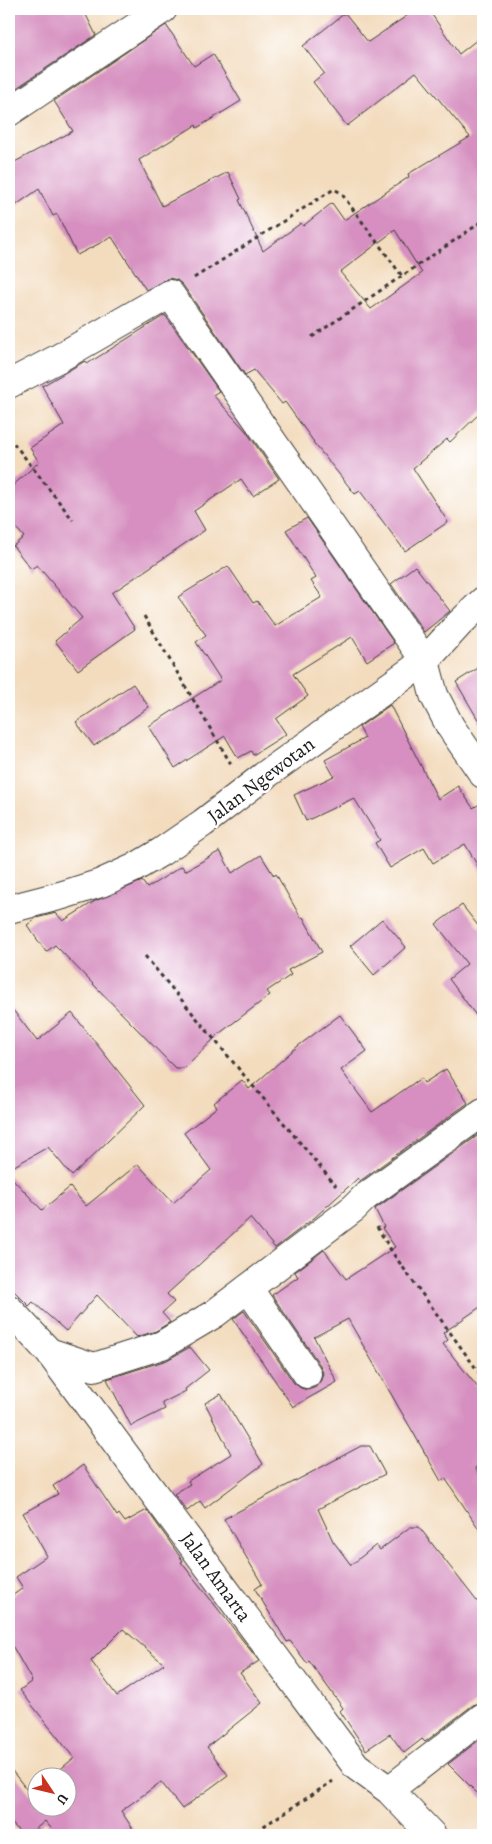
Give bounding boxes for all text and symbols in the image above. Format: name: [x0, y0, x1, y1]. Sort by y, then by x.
street label: Jalan Ngewotan: [202, 731, 320, 829]
street label: Jalan Amarta: [174, 1527, 258, 1628]
north arrow: [28, 1766, 78, 1816]
text: U: [52, 1790, 73, 1808]

